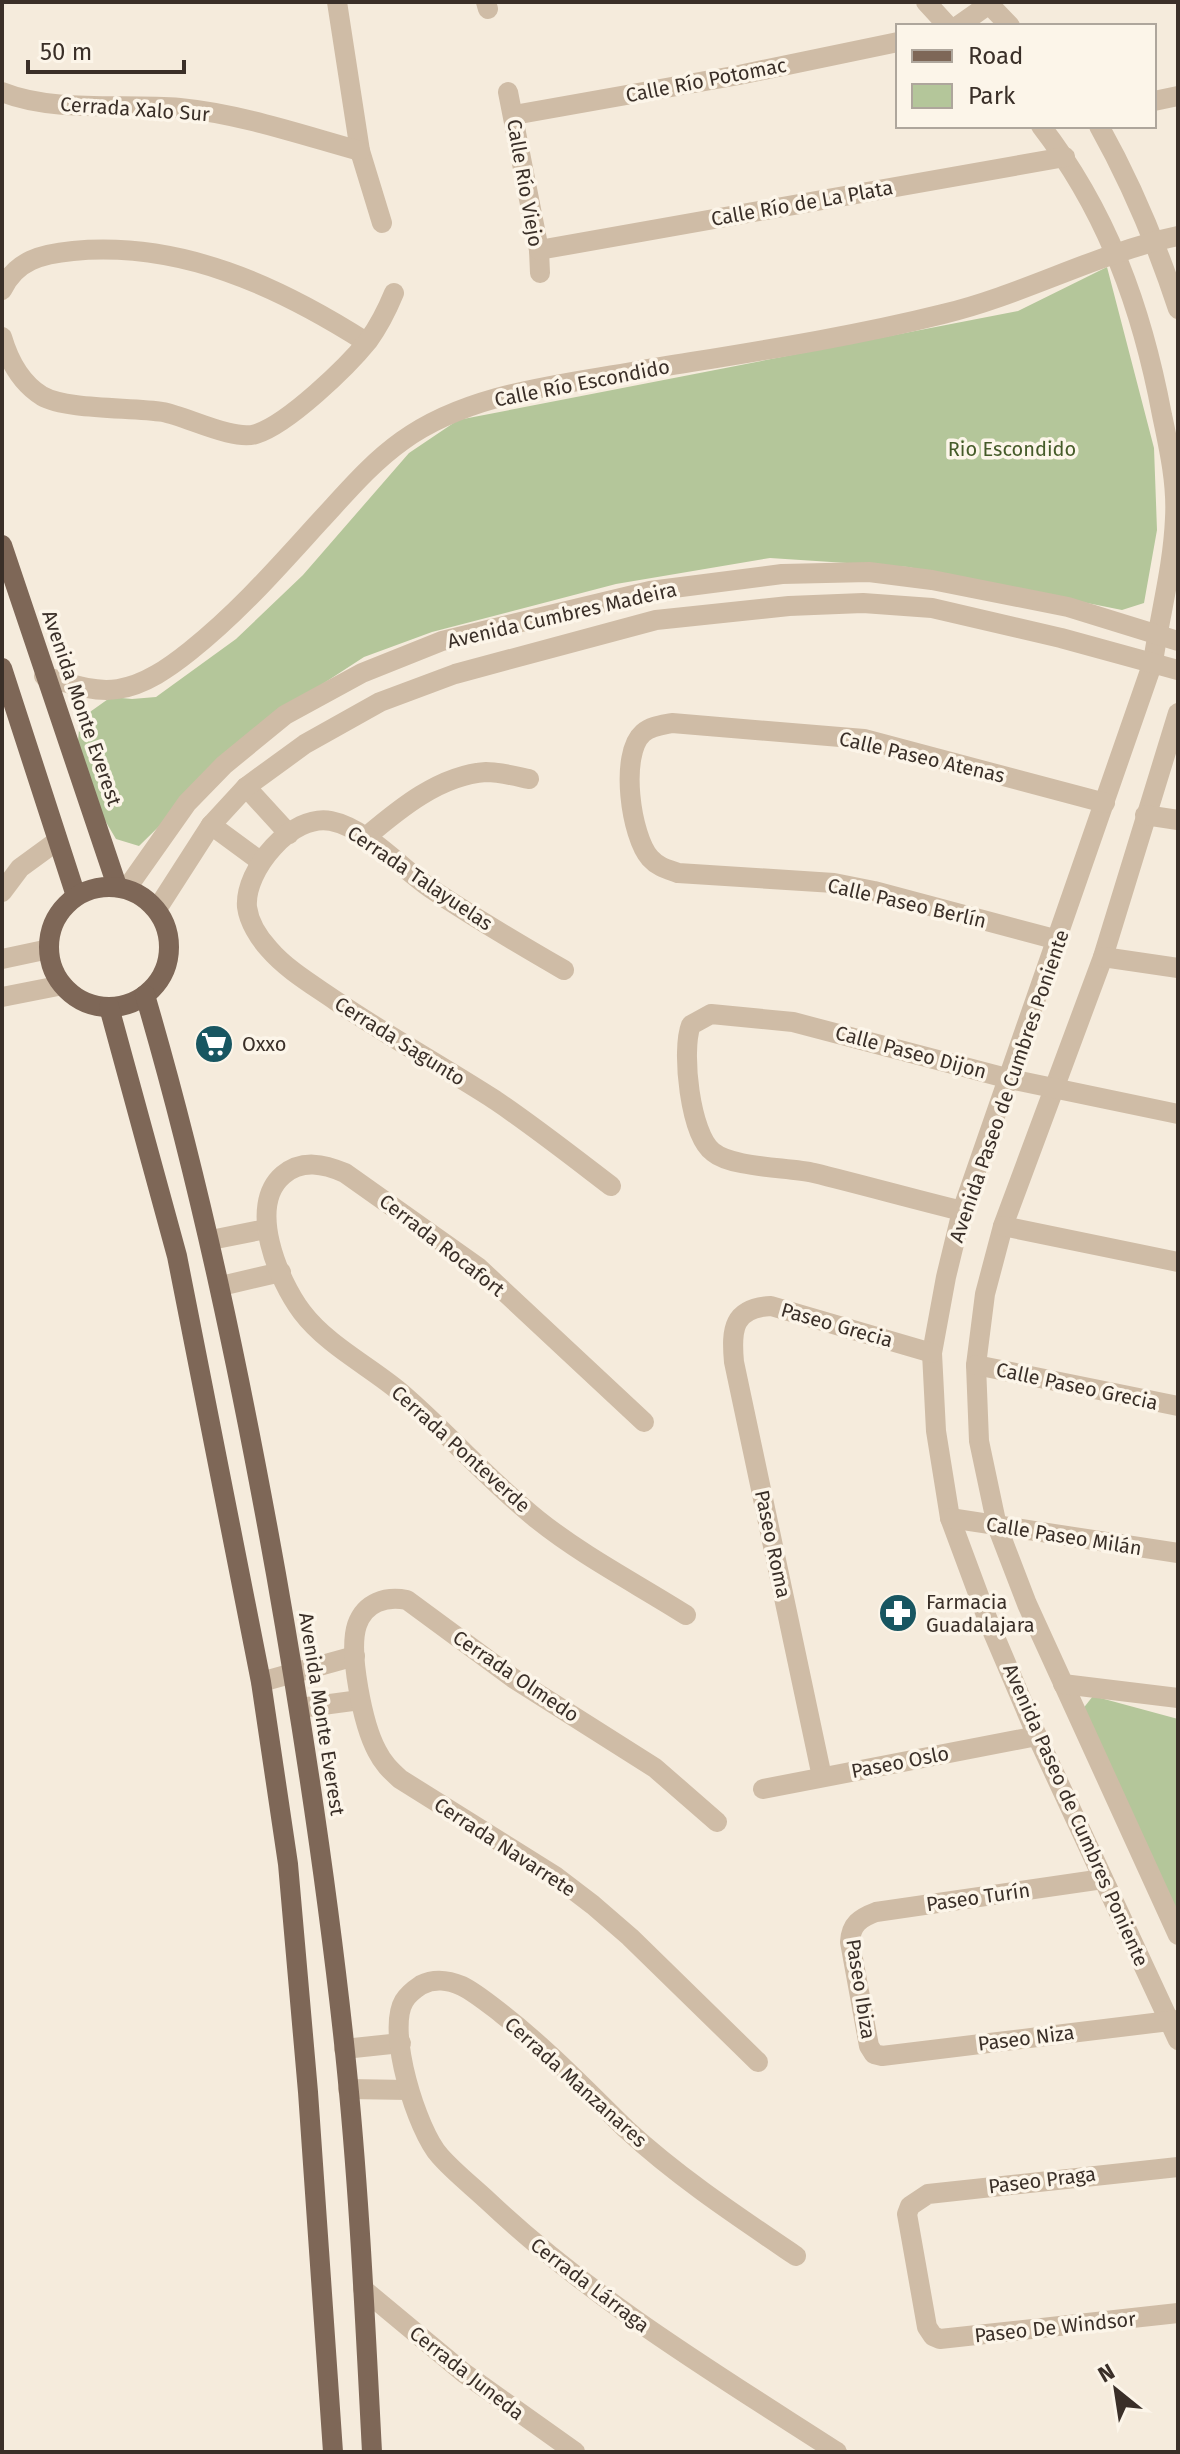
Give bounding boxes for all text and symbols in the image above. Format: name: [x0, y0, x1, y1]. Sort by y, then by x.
scale bar: [28, 24, 184, 74]
legend: [896, 24, 1156, 128]
text: 50 m: [40, 38, 92, 66]
text: Road: [968, 42, 1023, 70]
street label: Calle Río Potomac: [624, 53, 788, 107]
text: Park: [968, 82, 1016, 110]
street label: Cerrada Xalo Sur: [59, 92, 211, 126]
street label: Calle Río Viejo: [502, 117, 548, 249]
street label: Calle Río de La Plata: [709, 175, 895, 231]
street label: Calle Río Escondido: [492, 354, 672, 412]
park label: Rio Escondido: [948, 437, 1076, 461]
street label: Avenida Cumbres Madeira: [445, 577, 679, 653]
street label: Avenida Monte Everest: [37, 607, 127, 810]
street label: Calle Paseo Atenas: [837, 726, 1007, 788]
street label: Cerrada Talayuelas: [343, 821, 497, 935]
street label: Calle Paseo Berlín: [825, 873, 989, 933]
street label: Avenida Paseo de Cumbres Poniente: [944, 927, 1074, 1245]
street label: Cerrada Sagunto: [330, 991, 470, 1091]
street label: Calle Paseo Dijon: [833, 1020, 989, 1084]
supermarket icon: Oxxo: [193, 1023, 235, 1065]
place label: Oxxo: [242, 1032, 287, 1056]
street label: Cerrada Rocafort: [375, 1189, 510, 1302]
street label: Paseo Grecia: [778, 1298, 896, 1352]
street label: Calle Paseo Grecia: [994, 1357, 1160, 1415]
street label: Cerrada Ponteverde: [387, 1380, 535, 1518]
street label: Paseo Roma: [750, 1488, 796, 1600]
street label: Calle Paseo Milán: [984, 1512, 1144, 1560]
place label: Farmacia Guadalajara: [926, 1590, 1035, 1637]
pharmacy icon: Farmacia Guadalajara: [877, 1592, 919, 1634]
street label: Avenida Monte Everest: [294, 1611, 350, 1818]
street label: Cerrada Olmedo: [448, 1625, 584, 1727]
street label: Avenida Paseo de Cumbres Poniente: [998, 1660, 1154, 1970]
street label: Paseo Oslo: [849, 1741, 951, 1783]
street label: Cerrada Navarrete: [430, 1792, 580, 1902]
street label: Paseo Turín: [924, 1878, 1032, 1916]
street label: Paseo Ibiza: [841, 1937, 881, 2041]
street label: Cerrada Manzanares: [500, 2012, 652, 2152]
street label: Paseo Niza: [976, 2020, 1076, 2056]
street label: Paseo Praga: [987, 2161, 1097, 2199]
street label: Cerrada Lárraga: [526, 2233, 654, 2337]
street label: Paseo De Windsor: [973, 2307, 1137, 2347]
street label: Cerrada Juneda: [405, 2321, 529, 2425]
north arrow: [1076, 2350, 1156, 2430]
text: N: [1093, 2358, 1119, 2388]

